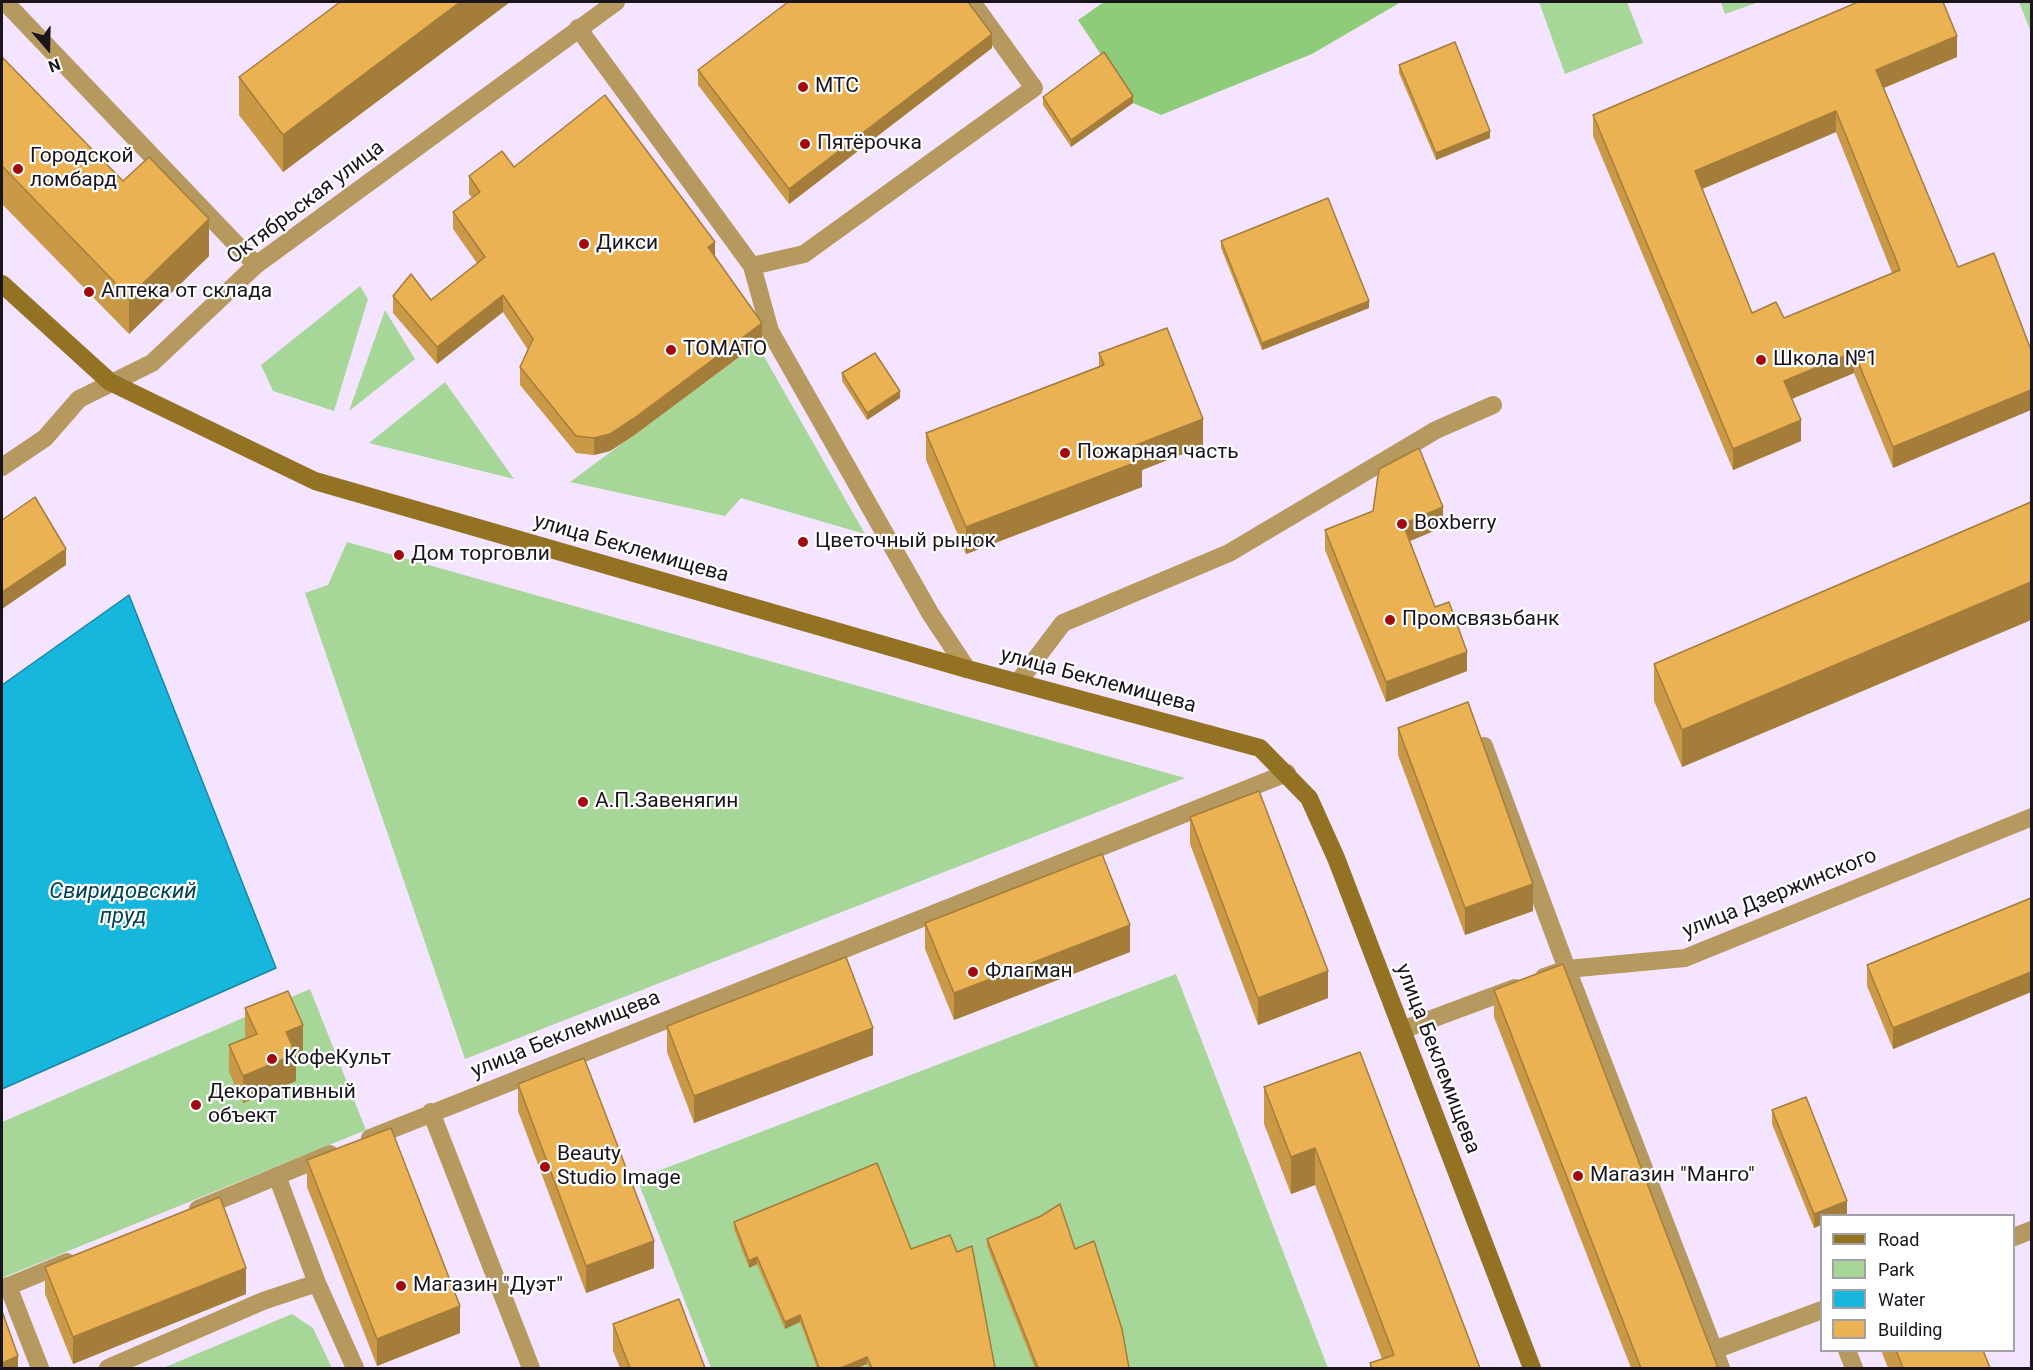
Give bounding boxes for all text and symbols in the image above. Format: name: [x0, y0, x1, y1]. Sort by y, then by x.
north arrow: [18, 18, 78, 78]
text: N: [46, 55, 63, 76]
place label: МТС: [815, 74, 859, 100]
marker: МТС: [796, 80, 810, 94]
place label: Пятёрочка: [817, 131, 922, 157]
street label: Октябрьская улица: [222, 136, 390, 270]
marker: Пятёрочка: [798, 137, 812, 151]
place label: Городской ломбард: [30, 144, 134, 194]
marker: Городской ломбард: [11, 162, 25, 176]
place label: Дикси: [596, 231, 658, 257]
marker: Дикси: [577, 237, 591, 251]
place label: Аптека от склада: [101, 279, 272, 305]
marker: Аптека от склада: [82, 285, 96, 299]
place label: ТОМАТО: [683, 337, 767, 363]
marker: ТОМАТО: [664, 343, 678, 357]
place label: Школа №1: [1773, 347, 1878, 373]
marker: Школа №1: [1754, 353, 1768, 367]
place label: Пожарная часть: [1077, 440, 1239, 466]
marker: Пожарная часть: [1058, 446, 1072, 460]
street label: улица Беклемищева: [531, 509, 731, 589]
place label: Boxberry: [1414, 511, 1497, 537]
marker: Boxberry: [1395, 517, 1409, 531]
place label: Цветочный рынок: [815, 529, 996, 555]
marker: Цветочный рынок: [796, 535, 810, 549]
place label: Дом торговли: [411, 542, 550, 568]
marker: Дом торговли: [392, 548, 406, 562]
place label: Промсвязьбанк: [1402, 607, 1559, 633]
marker: Промсвязьбанк: [1383, 613, 1397, 627]
street label: улица Беклемищева: [997, 643, 1199, 719]
place label: А.П.Завенягин: [595, 789, 738, 815]
marker: А.П.Завенягин: [576, 795, 590, 809]
street label: улица Дзержинского: [1679, 844, 1881, 944]
water label: Свиридовский пруд: [49, 879, 197, 930]
place label: Флагман: [985, 959, 1073, 985]
street label: улица Беклемищева: [1389, 960, 1485, 1158]
marker: Флагман: [966, 965, 980, 979]
street label: улица Беклемищева: [468, 986, 664, 1084]
place label: КофеКульт: [284, 1046, 391, 1072]
marker: КофеКульт: [265, 1052, 279, 1066]
place label: Декоративный объект: [208, 1080, 356, 1130]
marker: Декоративный объект: [189, 1098, 203, 1112]
place label: Beauty Studio Image: [557, 1142, 681, 1192]
marker: Beauty Studio Image: [538, 1160, 552, 1174]
place label: Магазин "Манго": [1590, 1163, 1755, 1189]
marker: Магазин "Манго": [1571, 1169, 1585, 1183]
legend: [1820, 1214, 2015, 1352]
text: Road: [1878, 1229, 1919, 1250]
text: Park: [1878, 1259, 1914, 1280]
place label: Магазин "Дуэт": [413, 1273, 563, 1299]
marker: Магазин "Дуэт": [394, 1279, 408, 1293]
text: Water: [1878, 1289, 1925, 1310]
text: Building: [1878, 1319, 1942, 1340]

